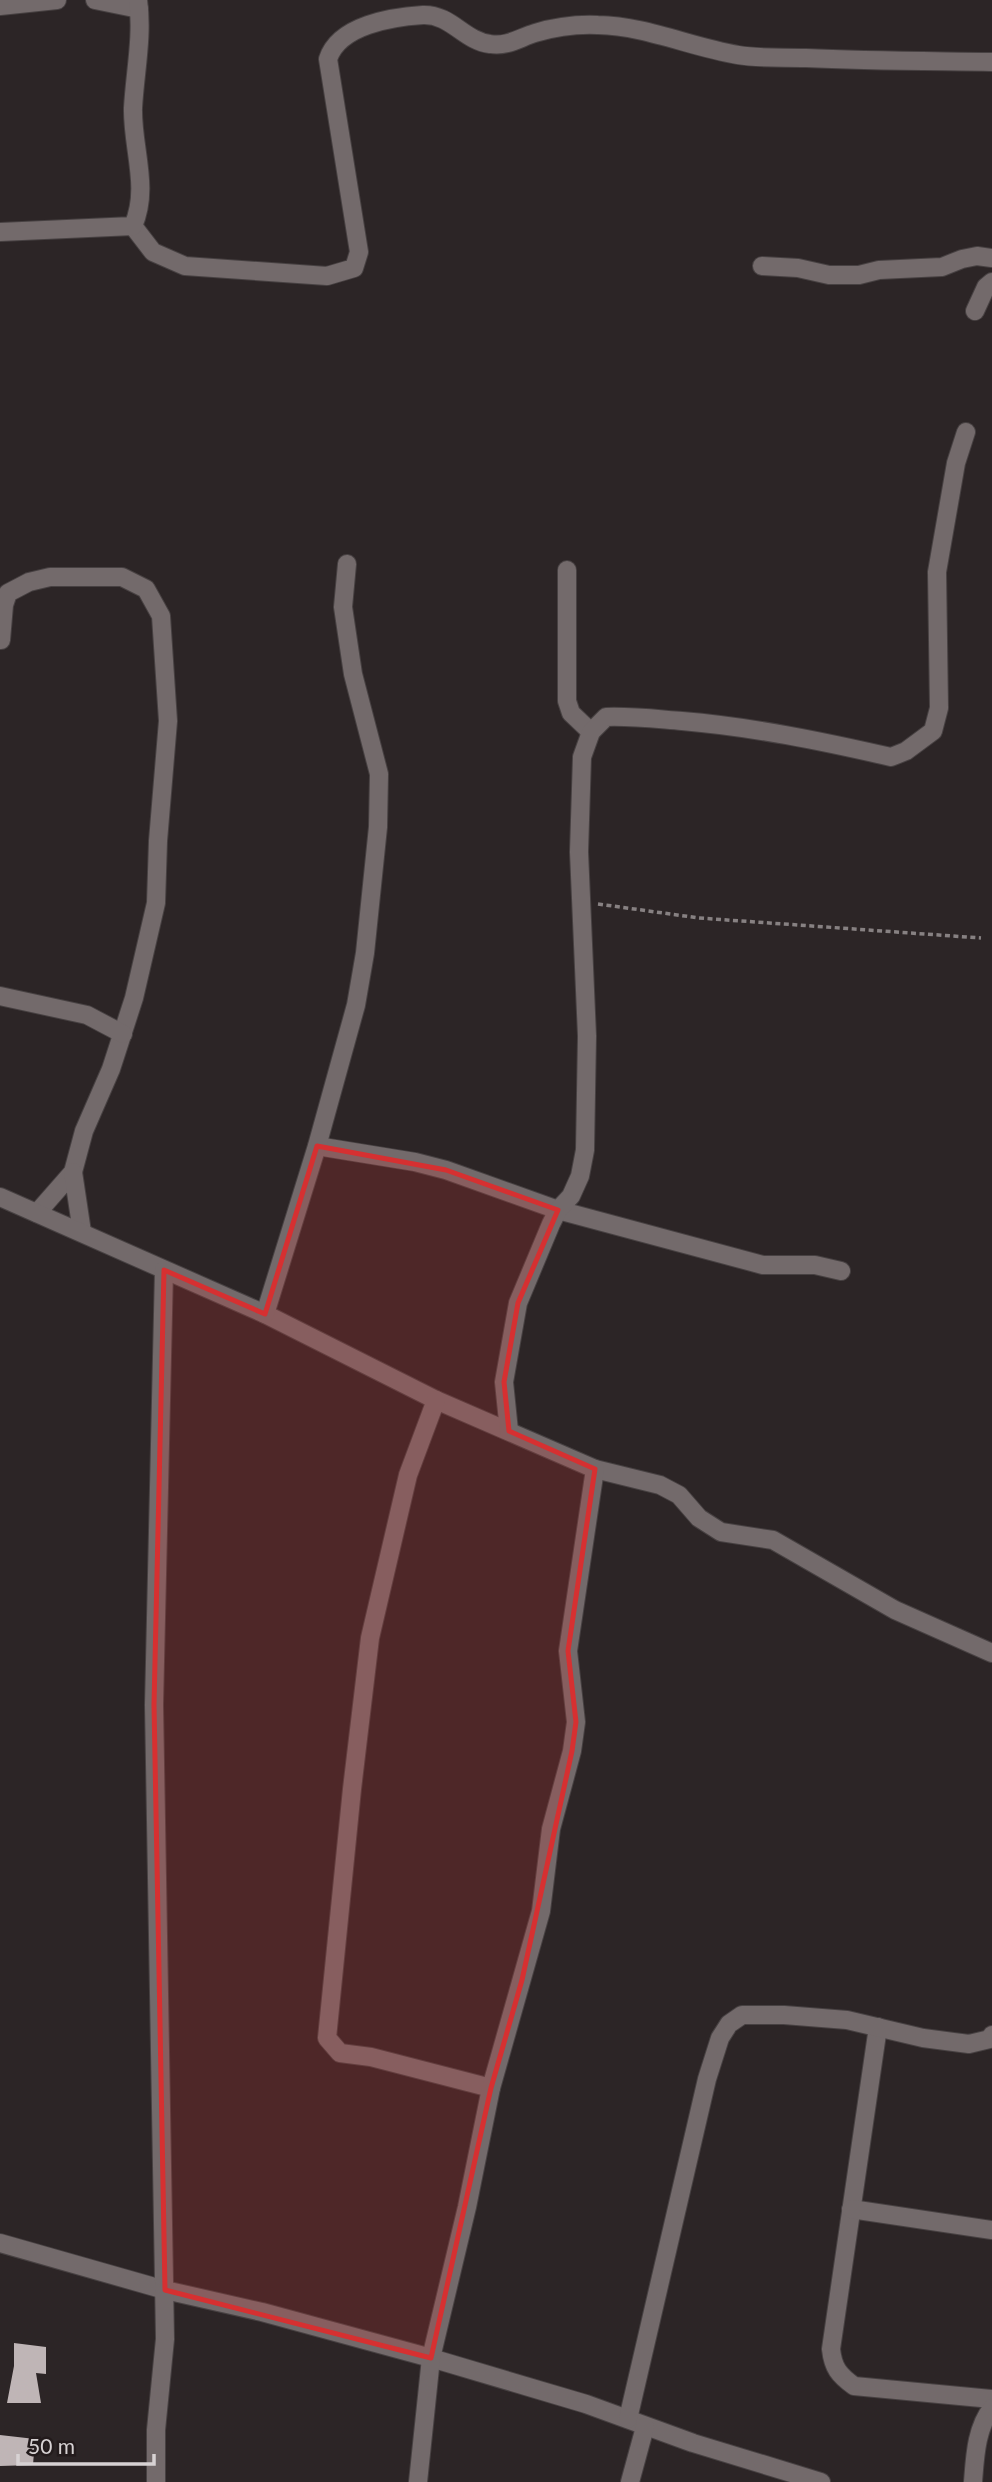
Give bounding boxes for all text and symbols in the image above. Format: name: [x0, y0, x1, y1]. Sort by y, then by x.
scale bar: [18, 2422, 154, 2466]
text: 50 m: [28, 2433, 75, 2458]

